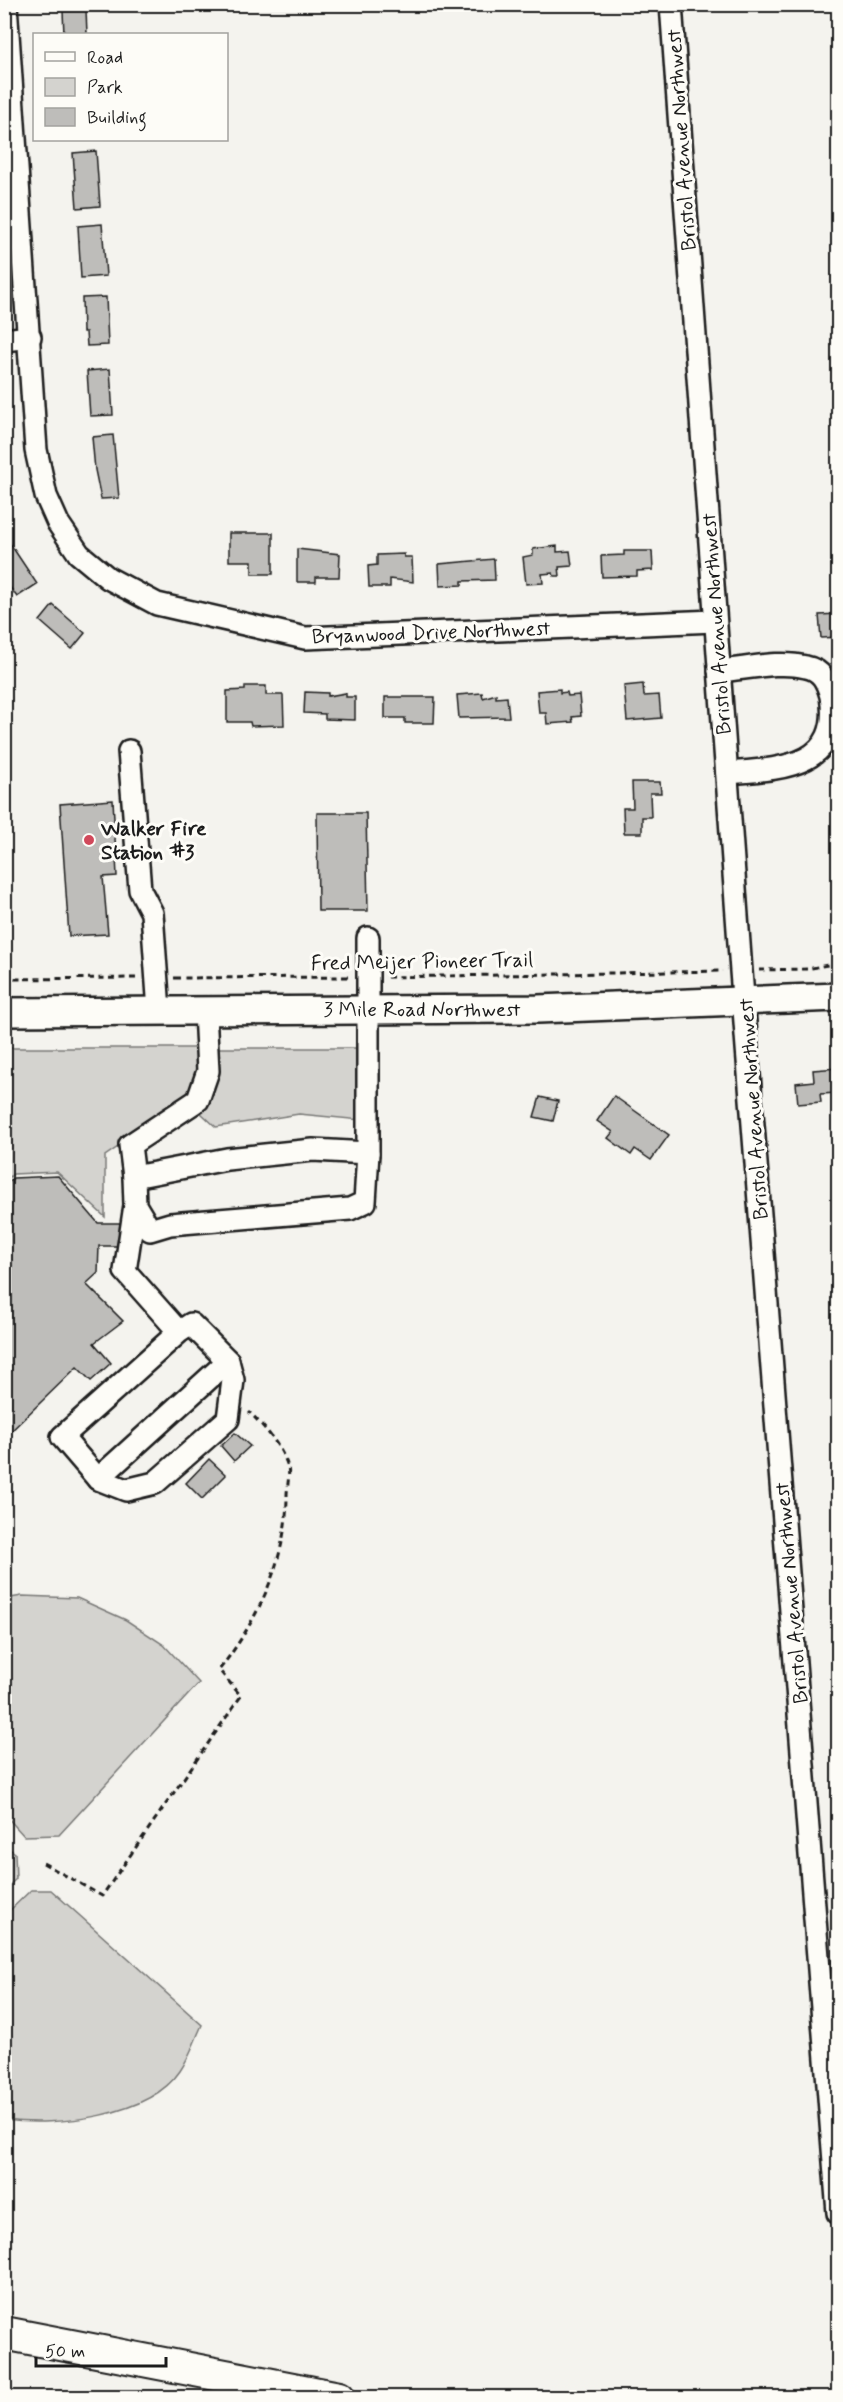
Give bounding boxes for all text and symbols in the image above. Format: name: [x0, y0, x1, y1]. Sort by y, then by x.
street label: Bristol Avenue Northwest: [660, 28, 704, 252]
legend: [33, 33, 228, 141]
text: Road: [87, 46, 123, 70]
text: Park: [87, 76, 123, 100]
text: Building: [87, 106, 147, 132]
street label: Bristol Avenue Northwest: [695, 512, 739, 736]
street label: Bryanwood Drive Northwest: [311, 615, 551, 651]
place label: Walker Fire Station #3: [100, 815, 207, 867]
marker: Walker Fire Station #3: [82, 833, 96, 847]
street label: Fred Meijer Pioneer Trail: [311, 946, 533, 978]
street label: 3 Mile Road Northwest: [323, 996, 521, 1024]
street label: Bristol Avenue Northwest: [732, 997, 776, 1221]
street label: Bristol Avenue Northwest: [768, 1481, 816, 1705]
scale bar: [36, 2330, 166, 2368]
text: 50 m: [45, 2340, 85, 2364]

